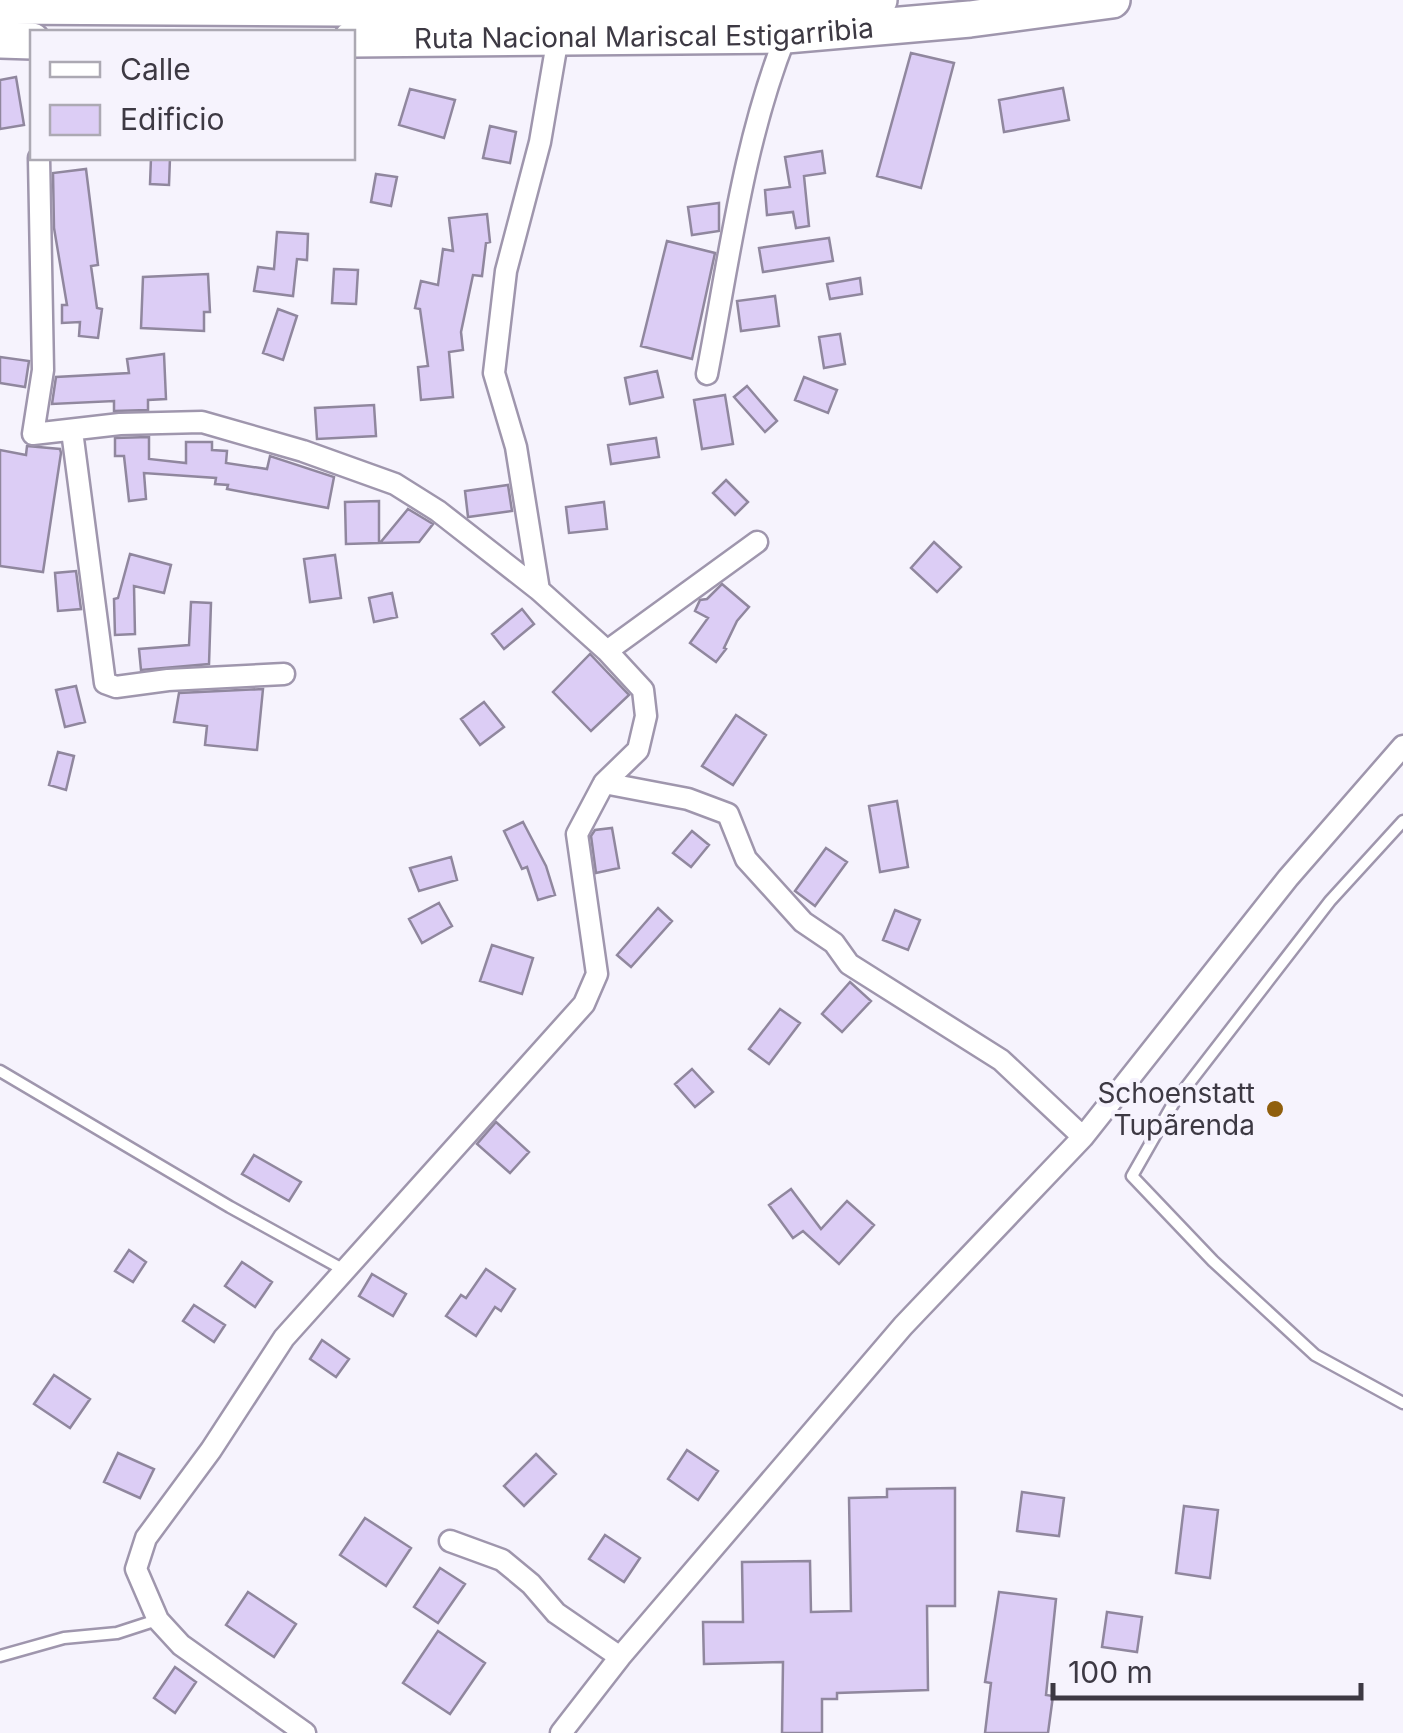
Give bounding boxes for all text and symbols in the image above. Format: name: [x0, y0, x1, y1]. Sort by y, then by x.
street label: Ruta Nacional Mariscal Estigarribia: [414, 10, 875, 55]
legend: [30, 30, 355, 160]
text: Calle: [120, 51, 191, 87]
text: Edificio: [120, 101, 224, 137]
place label: Schoenstatt Tupãrenda: [1097, 1076, 1255, 1142]
marker: Schoenstatt Tupãrenda: [1264, 1098, 1286, 1120]
scale bar: [1053, 1638, 1360, 1700]
text: 100 m: [1068, 1654, 1153, 1690]

